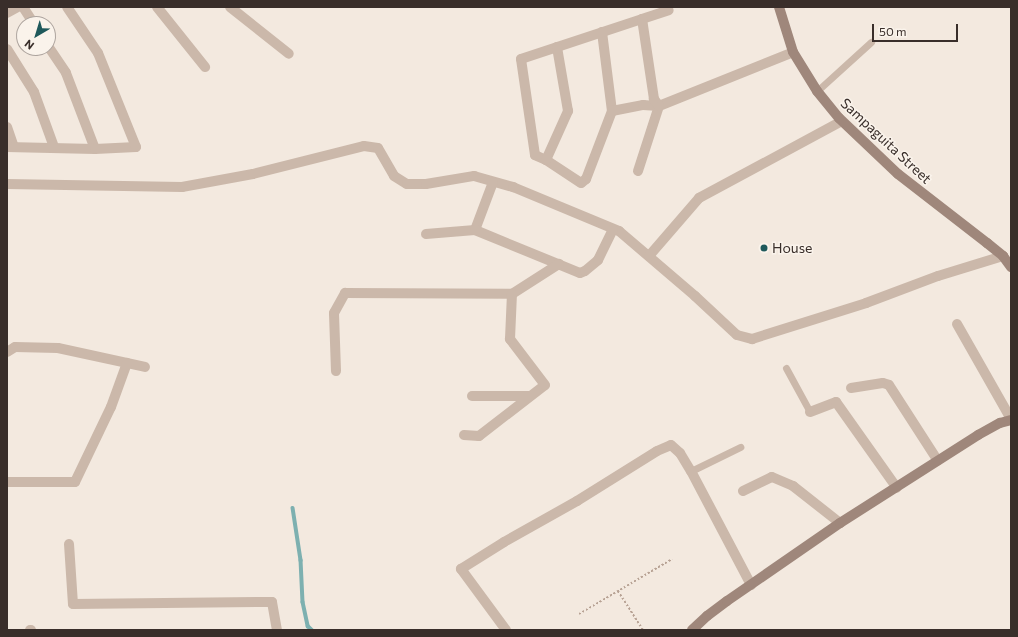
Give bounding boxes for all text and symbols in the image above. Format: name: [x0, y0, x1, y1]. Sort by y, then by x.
north arrow: [16, 16, 56, 56]
scale bar: [874, 16, 960, 42]
text: 50 m: [879, 24, 907, 38]
text: N: [22, 37, 36, 53]
street label: Sampaguita Street: [837, 95, 935, 187]
place label: House: [772, 240, 812, 256]
marker: House: [759, 243, 769, 253]

